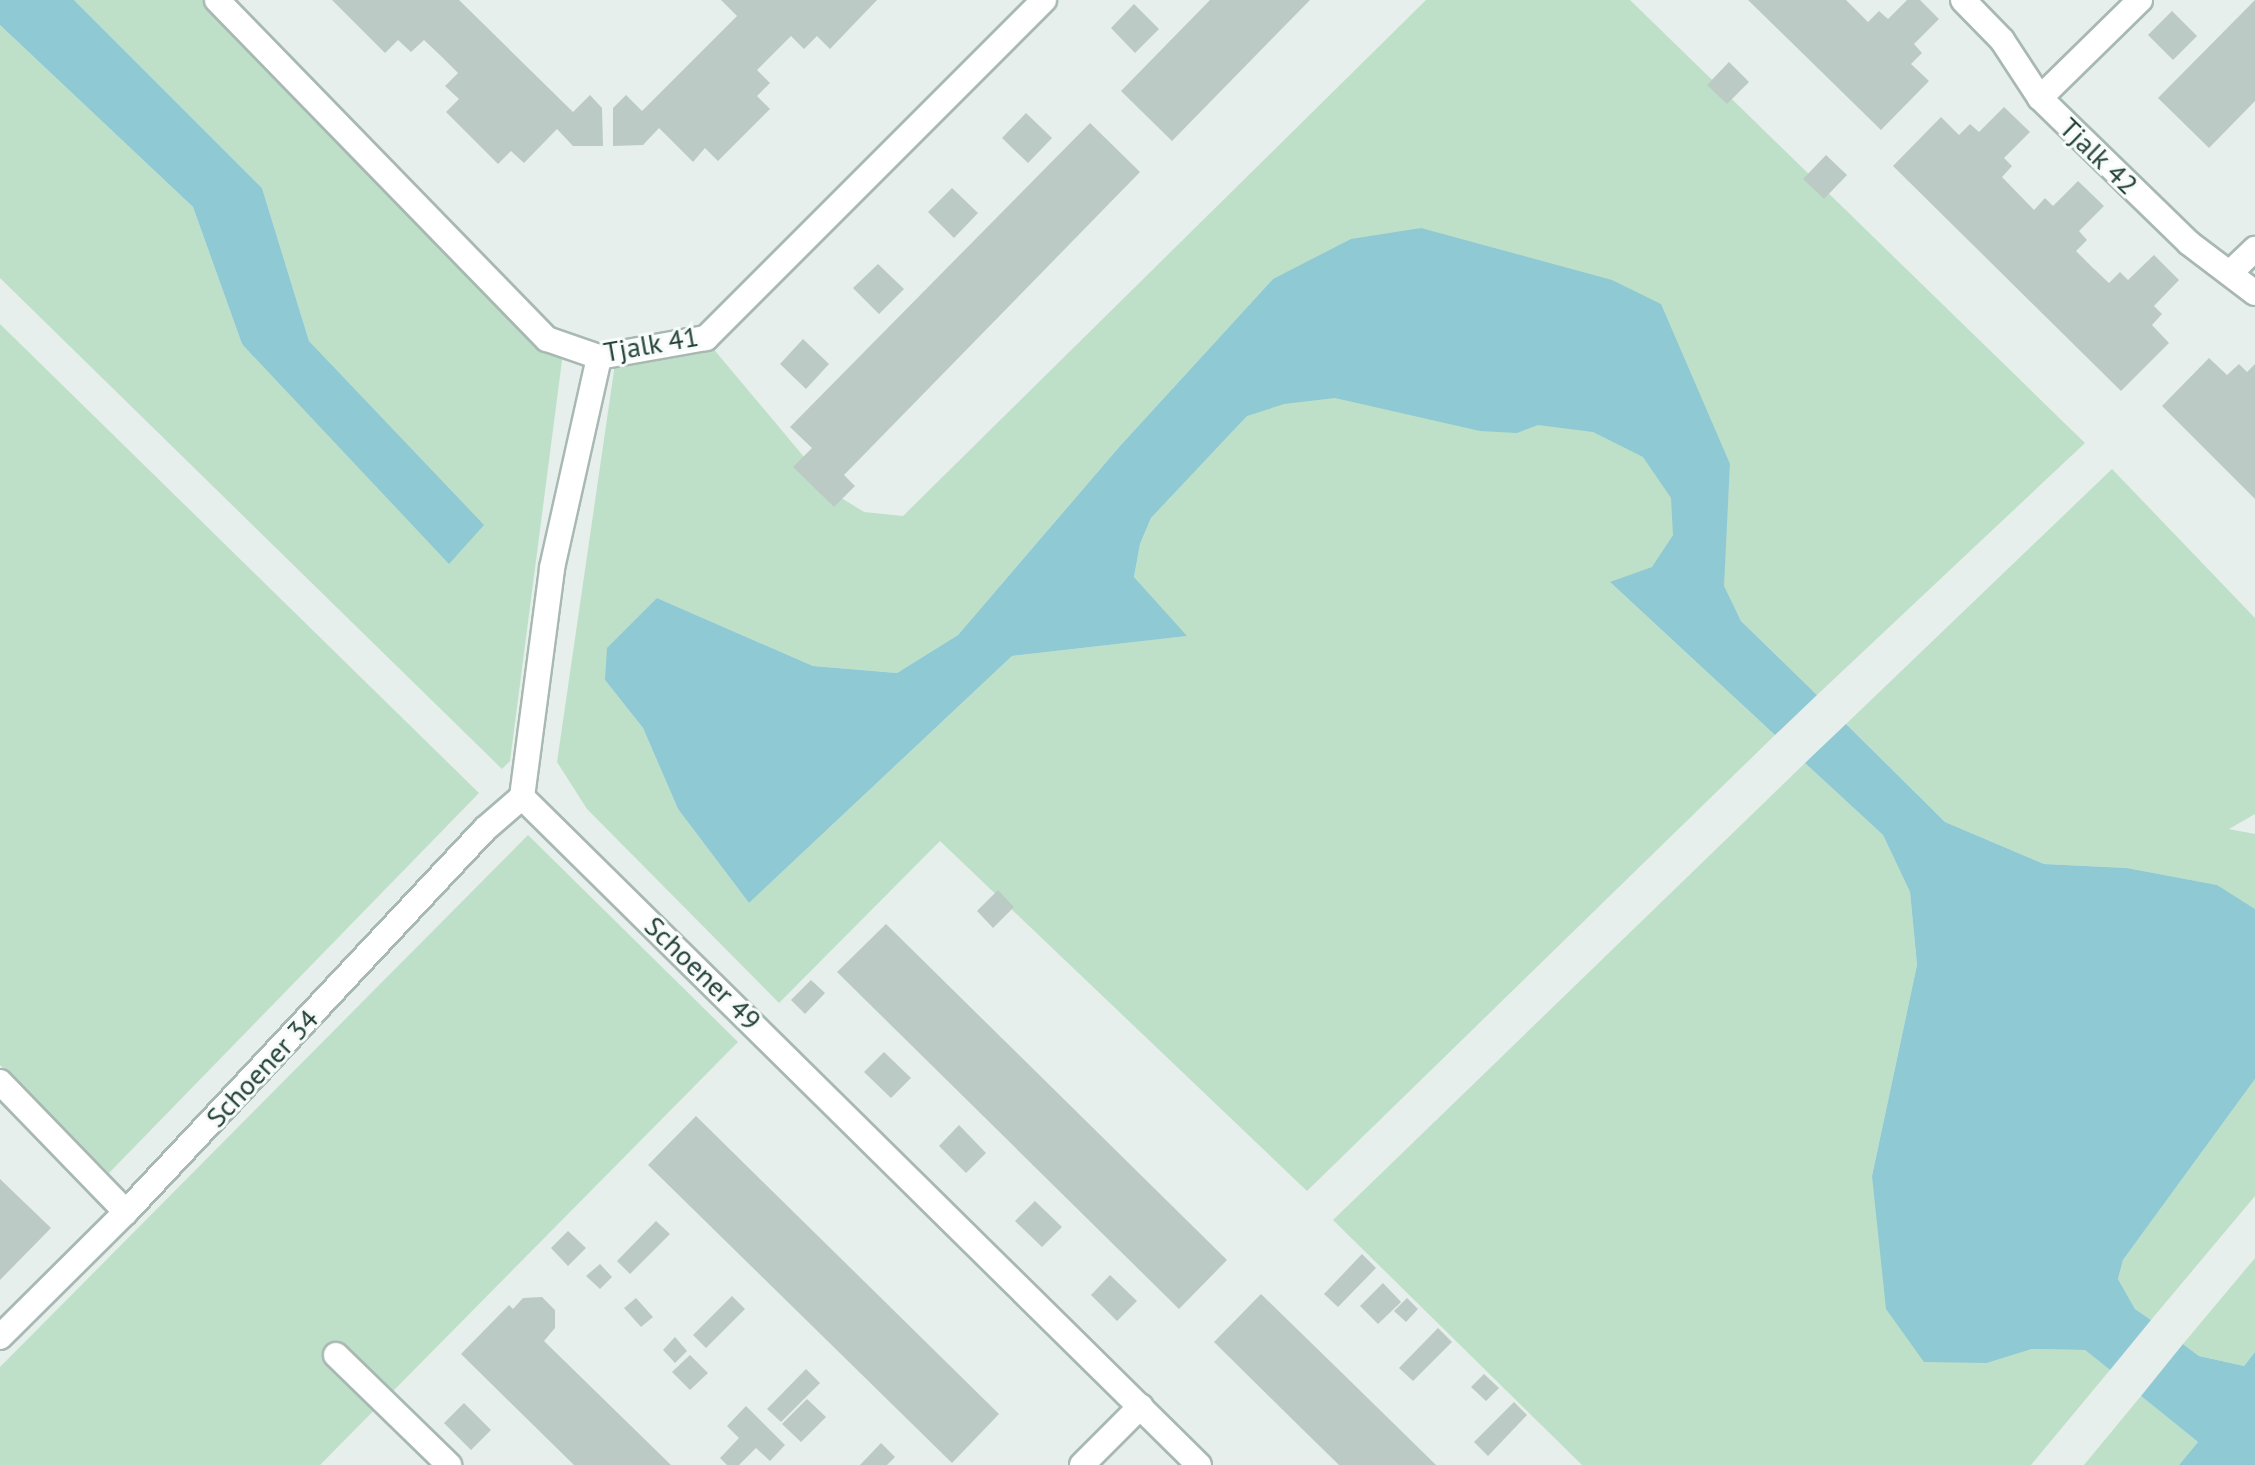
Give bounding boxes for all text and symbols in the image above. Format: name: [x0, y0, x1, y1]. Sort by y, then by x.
street label: Tjalk 42: [2053, 110, 2145, 202]
street label: Tjalk 41: [601, 319, 701, 369]
street label: Schoener 49: [638, 909, 768, 1037]
street label: Schoener 34: [199, 1002, 325, 1134]

